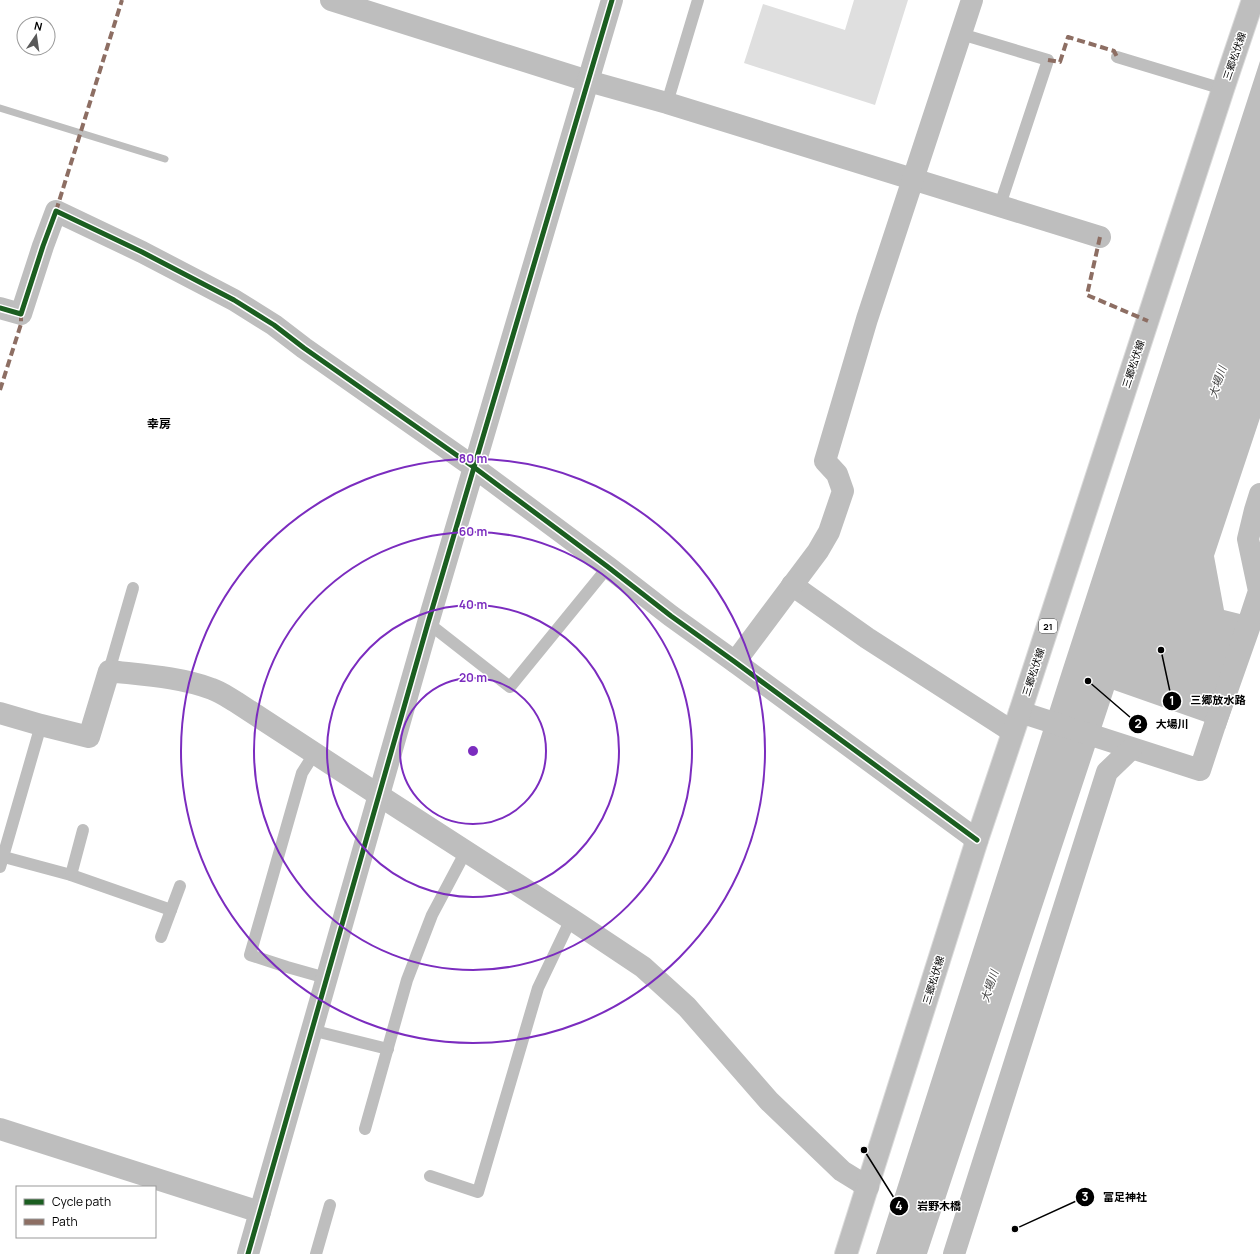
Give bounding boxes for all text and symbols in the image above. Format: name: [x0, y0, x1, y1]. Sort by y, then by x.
north arrow: [16, 16, 56, 56]
text: N: [33, 18, 44, 34]
street label: 三郷松伏線: [1219, 30, 1249, 82]
street label: 三郷松伏線: [1119, 338, 1147, 390]
water label: 大場川: [1205, 363, 1230, 400]
district label: 幸房: [147, 415, 171, 432]
text: 80 m: [459, 450, 487, 467]
text: 60 m: [459, 523, 487, 540]
text: 40 m: [459, 596, 487, 613]
road number: 21: [1039, 619, 1057, 633]
street label: 三郷松伏線: [1019, 646, 1047, 698]
text: 20 m: [459, 669, 487, 686]
callout: 三郷放水路: [1162, 689, 1253, 712]
text: 1: [1169, 692, 1175, 709]
text: 三郷放水路: [1191, 692, 1246, 707]
callout: 大場川: [1128, 712, 1197, 735]
text: 2: [1134, 715, 1142, 732]
text: 大場川: [1156, 716, 1189, 731]
centre of rings: [466, 744, 480, 758]
street label: 三郷松伏線: [919, 954, 947, 1006]
water label: 大場川: [977, 967, 1002, 1004]
callout: 富足神社: [1075, 1185, 1155, 1208]
legend: [16, 1186, 156, 1238]
text: 3: [1082, 1188, 1089, 1205]
text: 富足神社: [1103, 1189, 1147, 1204]
text: Cycle path: [52, 1193, 111, 1210]
callout: 岩野木橋: [889, 1194, 969, 1217]
text: 4: [895, 1197, 903, 1214]
text: 岩野木橋: [917, 1198, 961, 1213]
text: Path: [52, 1213, 78, 1230]

